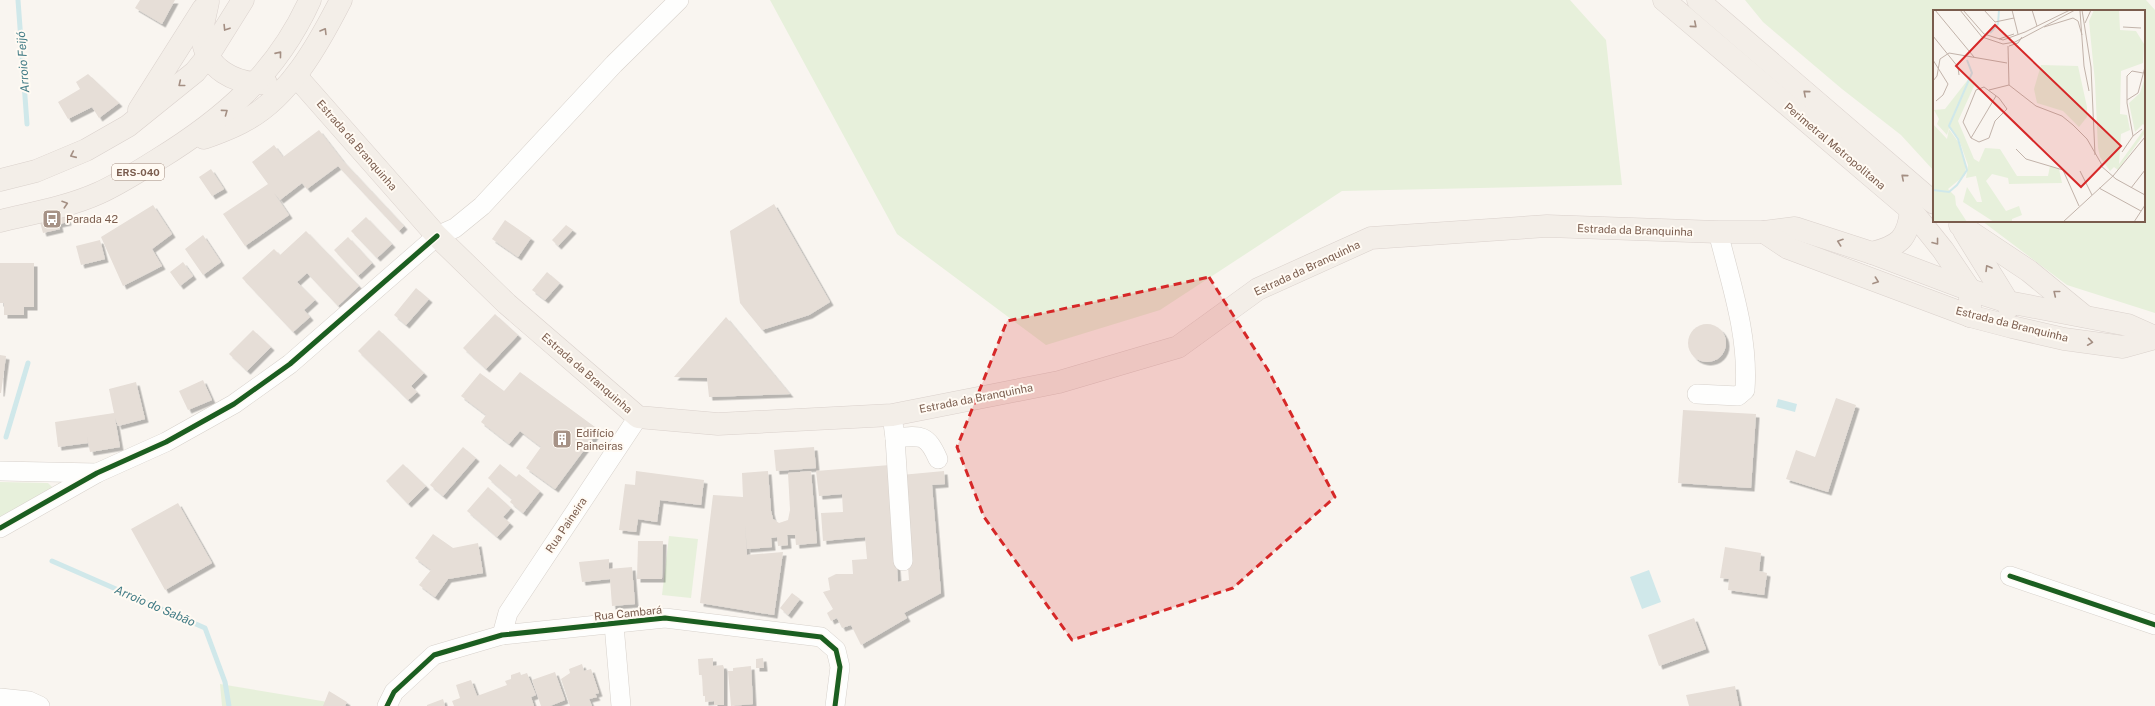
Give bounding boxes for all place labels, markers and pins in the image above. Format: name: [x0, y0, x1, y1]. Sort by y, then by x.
bus stop icon: Parada 42: [41, 208, 63, 230]
place label: Parada 42: [66, 213, 118, 225]
place label: Edifício Paineiras: [576, 427, 623, 452]
building icon: Edifício Paineiras: [551, 428, 573, 450]

